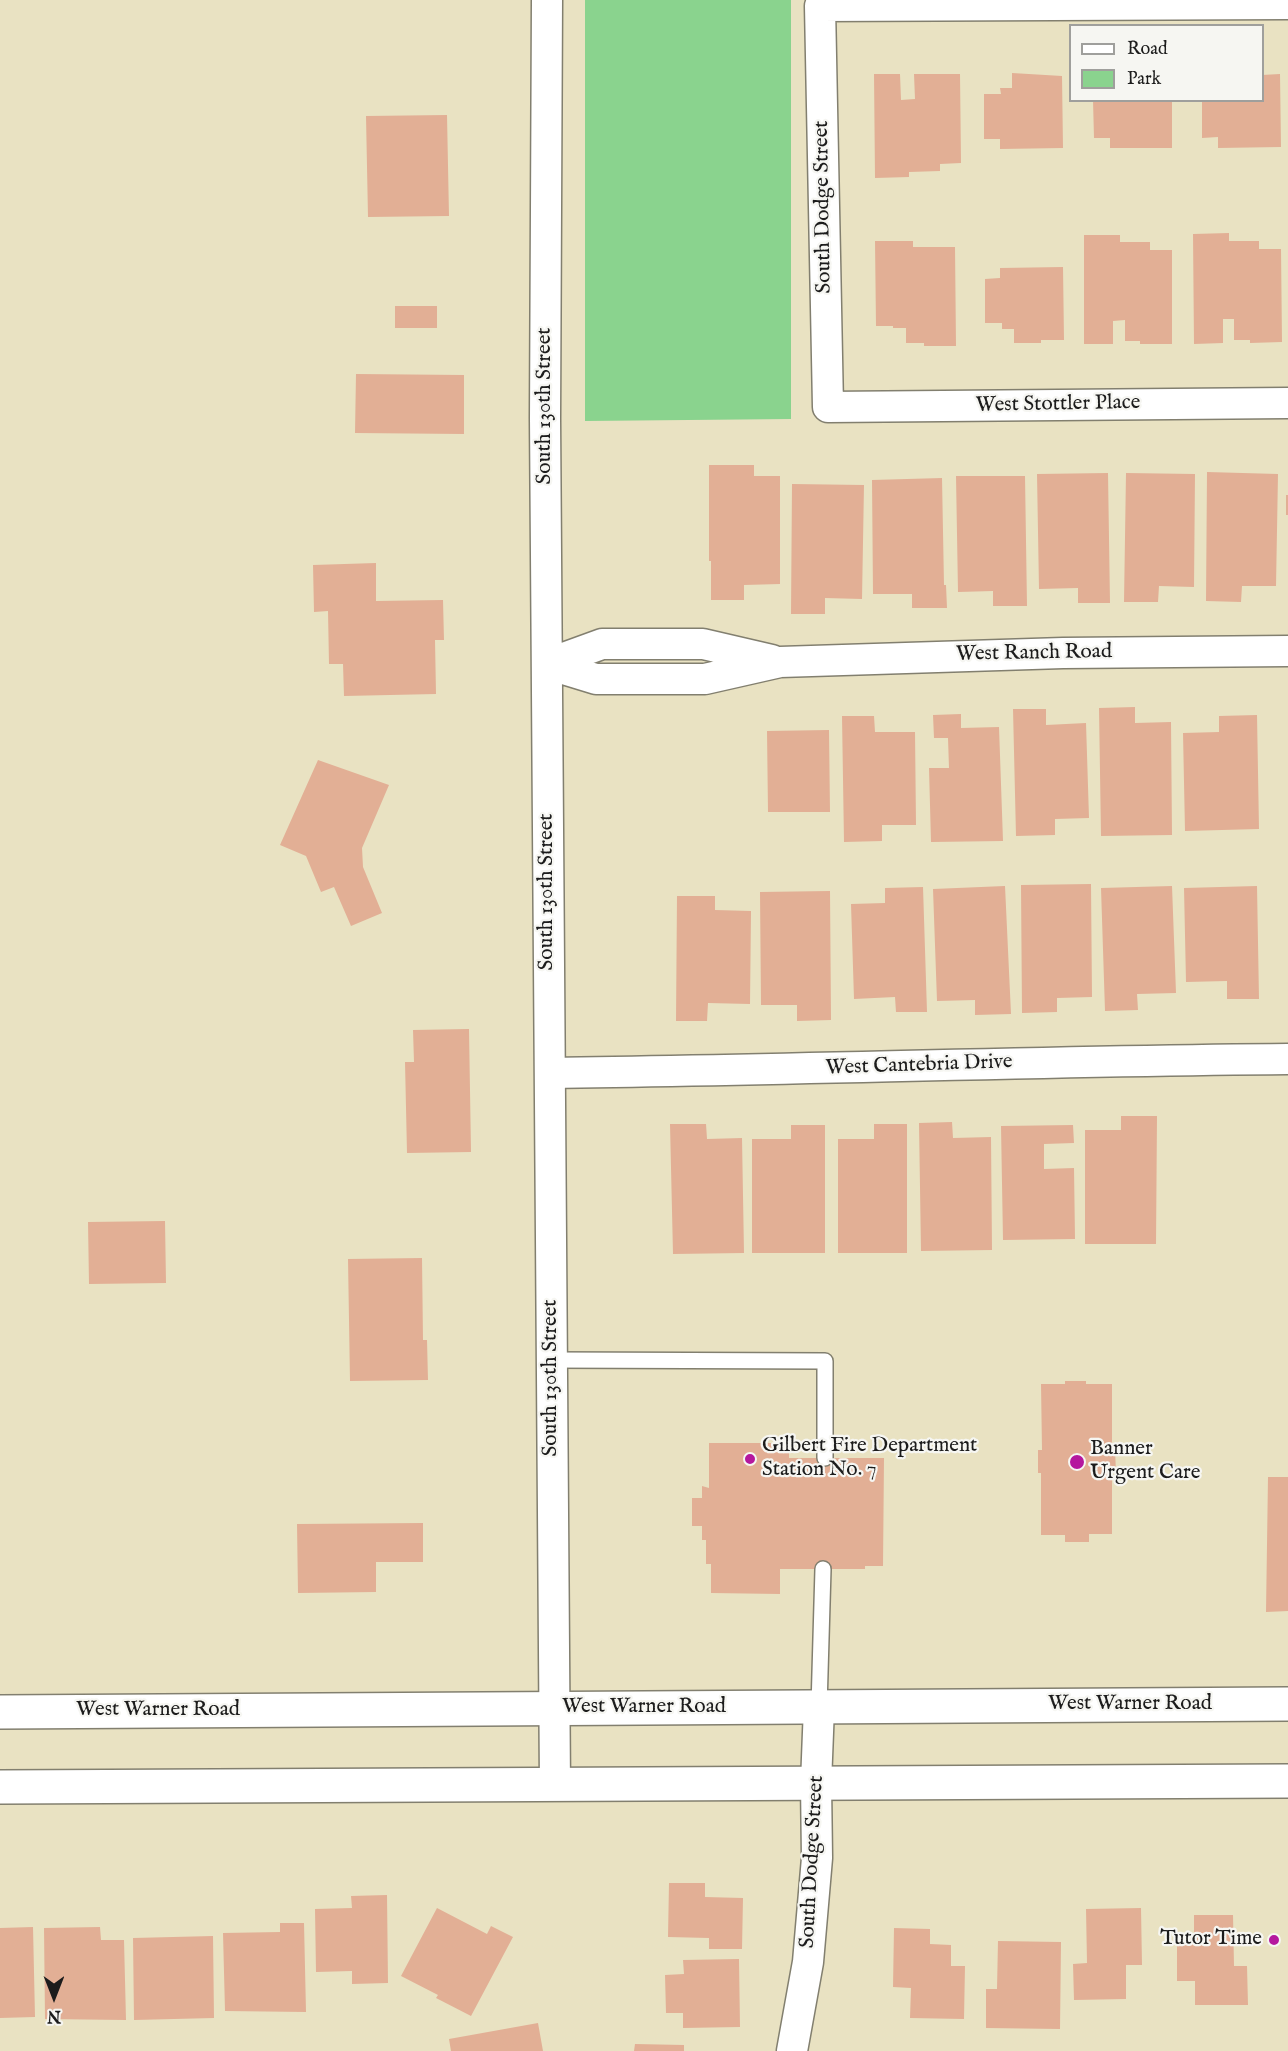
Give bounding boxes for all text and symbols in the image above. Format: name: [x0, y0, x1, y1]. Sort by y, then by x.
legend: [1069, 24, 1264, 102]
text: Road: [1127, 38, 1168, 61]
text: Park: [1127, 68, 1161, 91]
street label: South Dodge Street: [810, 120, 838, 294]
street label: South 130th Street: [533, 328, 559, 484]
street label: West Stottler Place: [975, 391, 1141, 419]
street label: West Ranch Road: [956, 640, 1112, 668]
street label: South 130th Street: [535, 814, 561, 970]
street label: West Cantebria Drive: [825, 1050, 1013, 1082]
street label: South 130th Street: [539, 1300, 565, 1456]
place label: Gilbert Fire Department Station No. 7: [762, 1434, 977, 1484]
place label: Banner Urgent Care: [1090, 1437, 1200, 1487]
marker: Gilbert Fire Department Station No. 7: [743, 1452, 757, 1466]
marker: Banner Urgent Care: [1068, 1453, 1086, 1471]
street label: West Warner Road: [1048, 1692, 1212, 1718]
street label: West Warner Road: [562, 1695, 726, 1721]
street label: West Warner Road: [76, 1698, 240, 1724]
street label: South Dodge Street: [796, 1775, 830, 1949]
place label: Tutor Time: [1160, 1927, 1262, 1953]
marker: Tutor Time: [1267, 1933, 1281, 1947]
north arrow: [24, 1967, 84, 2027]
text: N: [47, 2005, 61, 2025]

